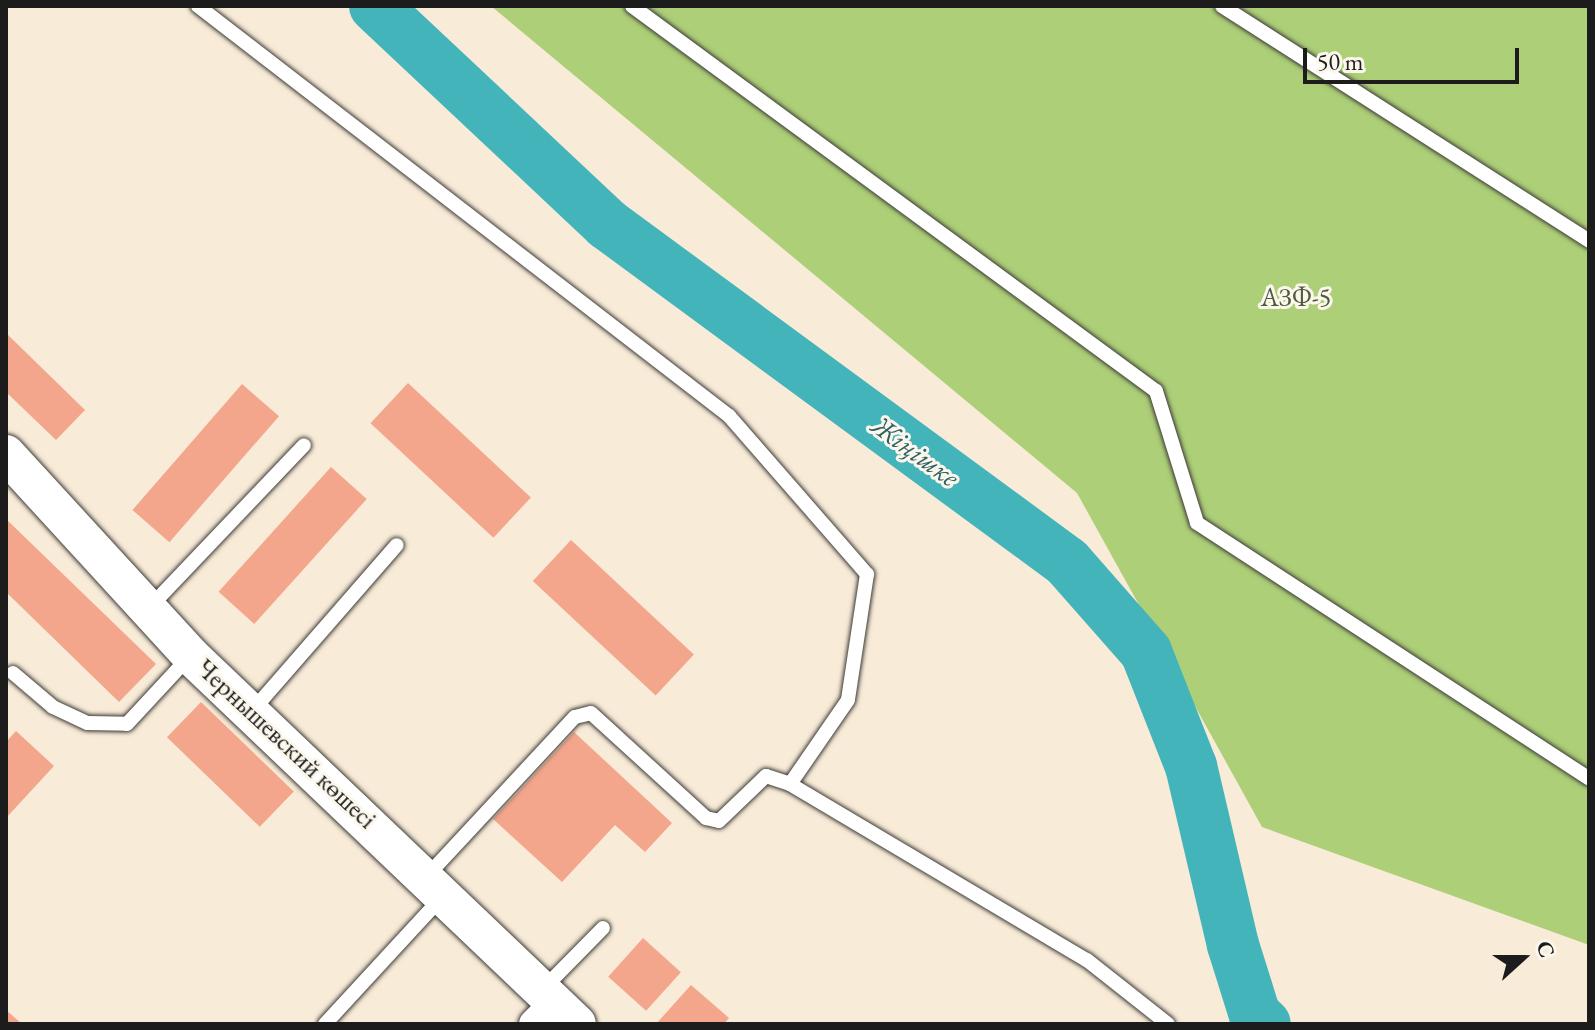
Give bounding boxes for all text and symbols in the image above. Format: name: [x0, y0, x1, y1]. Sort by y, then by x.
scale bar: [1307, 32, 1523, 82]
text: 50 m: [1317, 46, 1364, 77]
park label: АЗФ-5: [1261, 282, 1331, 314]
water label: Жіңішке: [866, 408, 966, 494]
street label: Чернышевский көшесі: [190, 653, 382, 835]
north arrow: [1483, 918, 1563, 998]
text: С: [1530, 937, 1562, 962]

